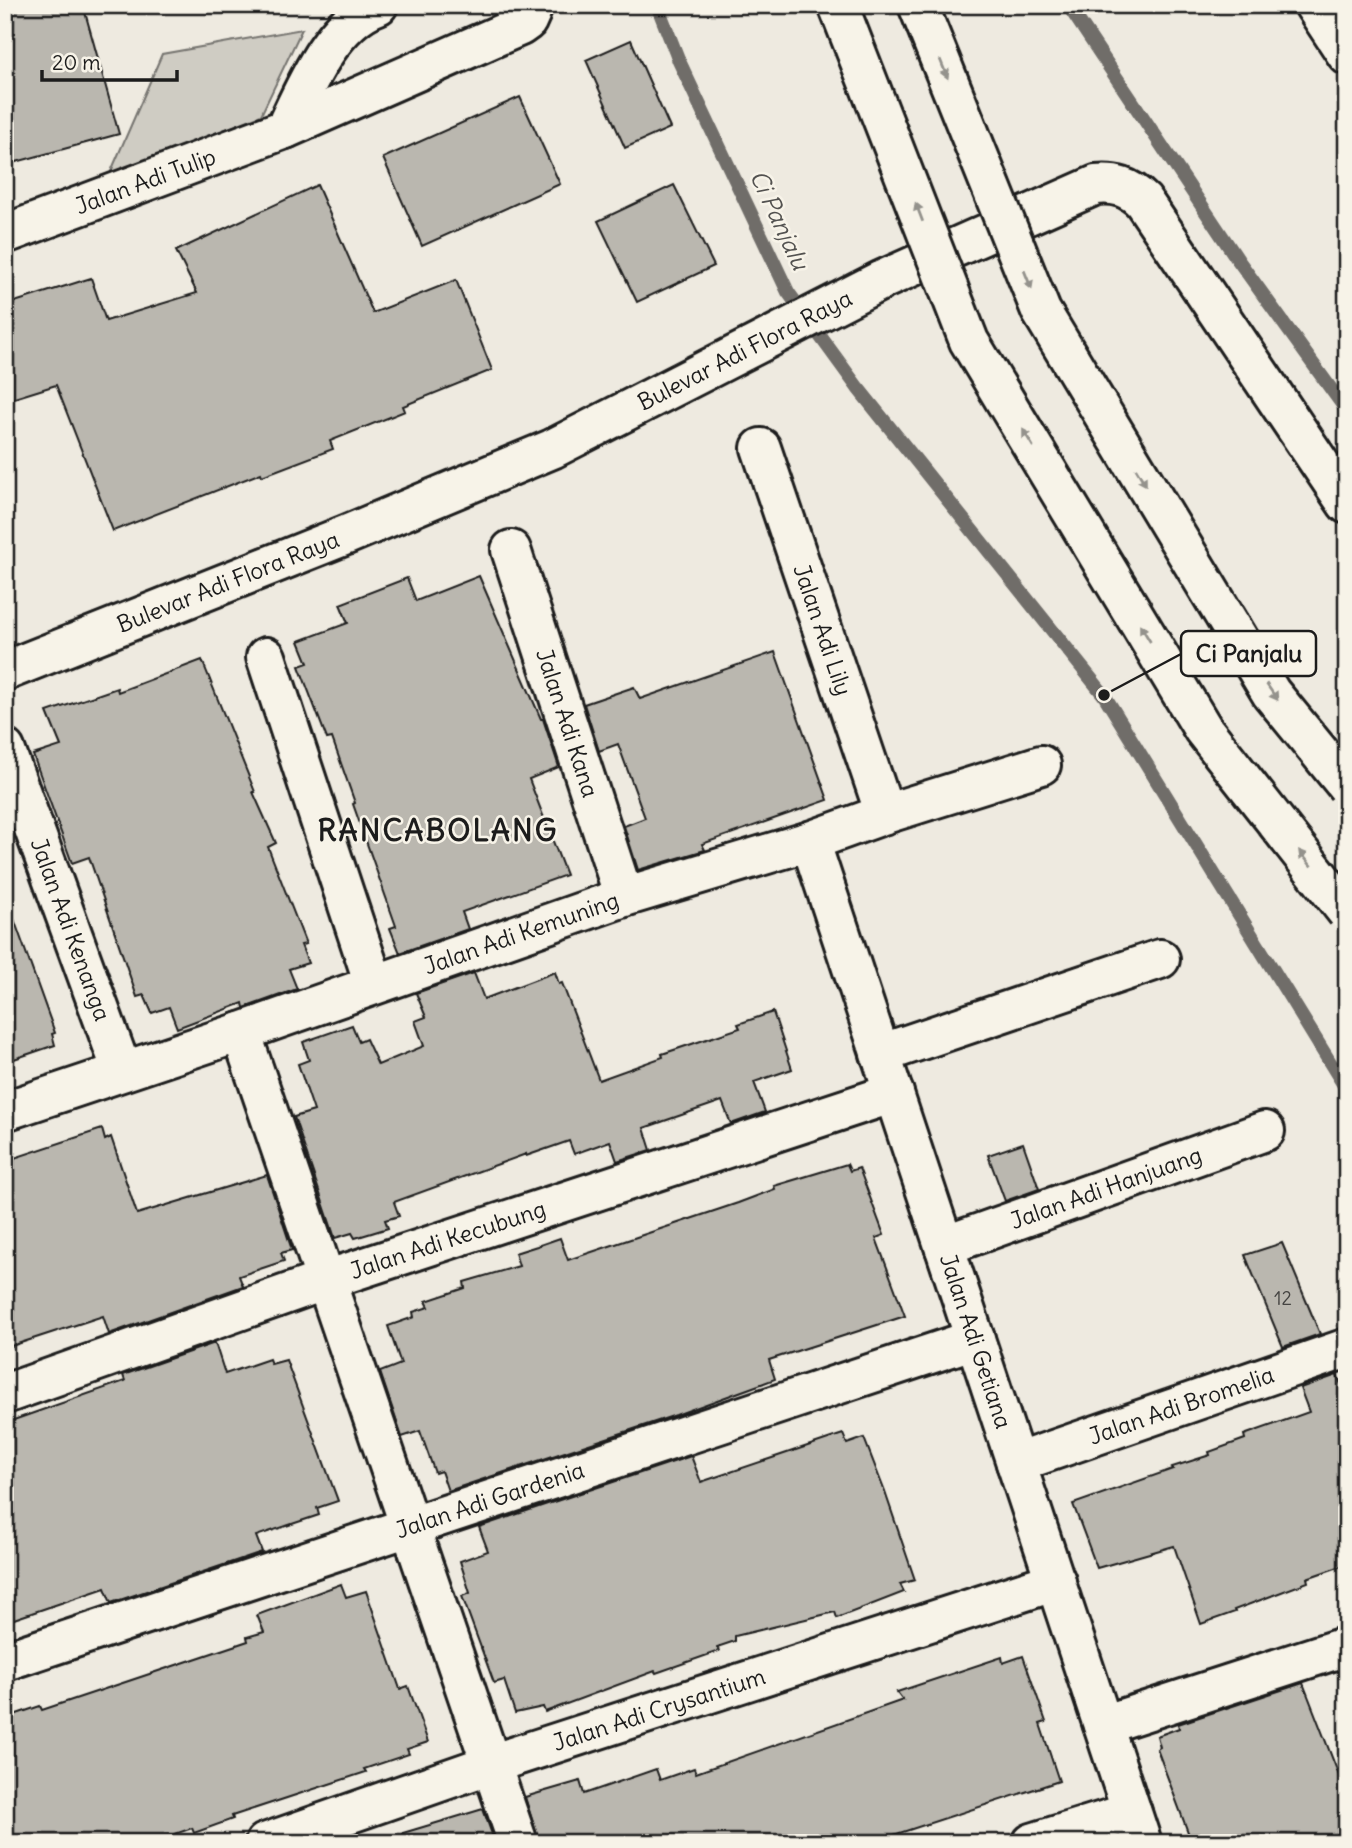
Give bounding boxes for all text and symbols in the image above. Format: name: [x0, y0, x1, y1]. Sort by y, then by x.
scale bar: [42, 38, 177, 82]
text: 20 m: [52, 49, 101, 76]
one-way arrow: [938, 58, 949, 79]
street label: Jalan Adi Tulip: [71, 141, 220, 220]
water label: Ci Panjalu: [744, 165, 817, 276]
one-way arrow: [913, 202, 924, 223]
one-way arrow: [1023, 269, 1034, 290]
street label: Bulevar Adi Flora Raya: [633, 283, 857, 417]
one-way arrow: [1021, 429, 1034, 448]
one-way arrow: [1134, 467, 1147, 487]
street label: Bulevar Adi Flora Raya: [112, 524, 343, 639]
street label: Jalan Adi Lily: [787, 560, 859, 699]
one-way arrow: [1139, 623, 1152, 642]
callout: Ci Panjalu: [1181, 631, 1316, 676]
text: Ci Panjalu: [1196, 638, 1302, 668]
street label: Jalan Adi Kana: [530, 645, 606, 801]
one-way arrow: [1265, 683, 1279, 701]
district label: RANCABOLANG: [318, 811, 558, 849]
street label: Jalan Adi Kenanga: [25, 834, 118, 1025]
one-way arrow: [1297, 850, 1312, 868]
street label: Jalan Adi Kemuning: [420, 885, 623, 981]
street label: Jalan Adi Hanjuang: [1006, 1140, 1206, 1235]
street label: Jalan Adi Kecubung: [346, 1194, 549, 1285]
street label: Jalan Adi Getiana: [934, 1250, 1019, 1432]
house number: 12: [1274, 1286, 1292, 1310]
street label: Jalan Adi Bromelia: [1085, 1360, 1278, 1451]
street label: Jalan Adi Gardenia: [392, 1455, 588, 1544]
street label: Jalan Adi Crysantium: [549, 1661, 769, 1757]

